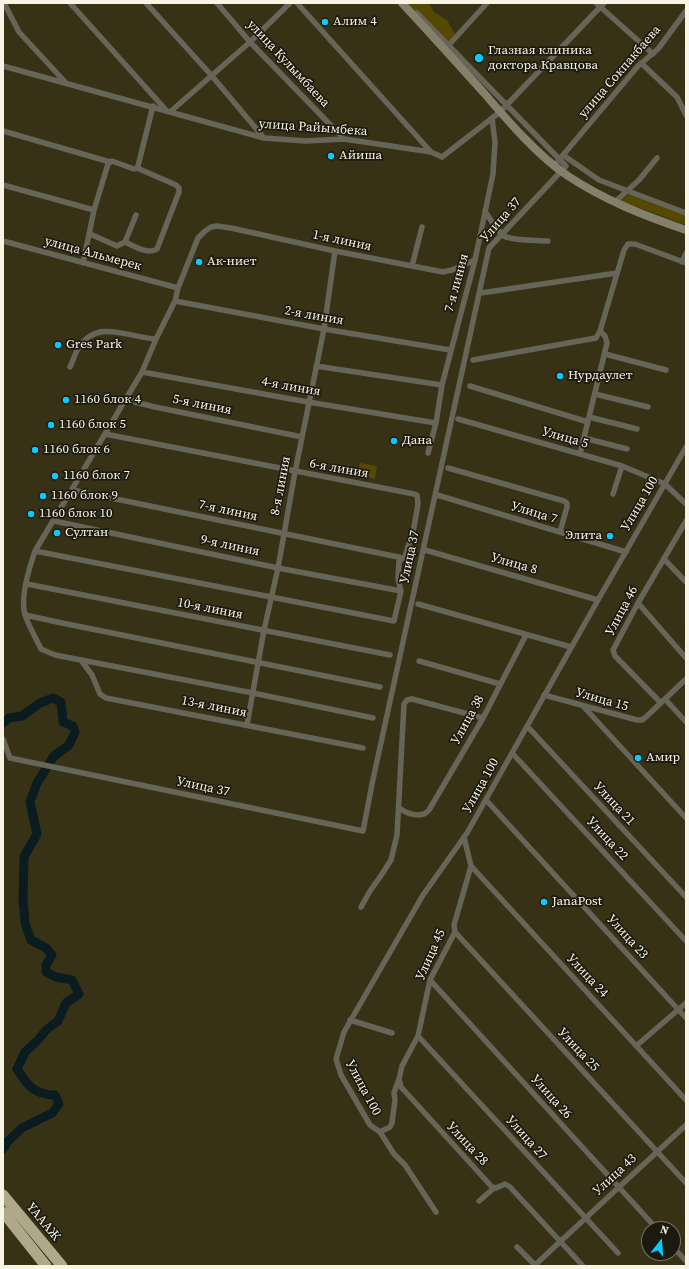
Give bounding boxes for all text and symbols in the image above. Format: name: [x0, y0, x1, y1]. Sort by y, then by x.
place label: Алим 4: [333, 14, 377, 30]
street label: улица Кулымбаева: [243, 17, 333, 111]
marker: Алим 4: [320, 17, 330, 27]
street label: улица Сокпакбаева: [576, 22, 664, 122]
place label: Глазная клиника доктора Кравцова: [488, 43, 598, 74]
marker: Глазная клиника доктора Кравцова: [473, 52, 485, 64]
street label: улица Райымбека: [258, 116, 368, 140]
place label: Айиша: [339, 148, 382, 164]
marker: Айиша: [326, 151, 336, 161]
street label: Улица 37: [477, 194, 525, 246]
street label: 1-я линия: [311, 227, 373, 255]
street label: улица Альмерек: [43, 234, 143, 274]
street label: 7-я линия: [442, 252, 472, 314]
place label: Ак-ниет: [207, 254, 257, 270]
marker: Ак-ниет: [194, 257, 204, 267]
street label: 2-я линия: [283, 303, 345, 329]
place label: Gres Park: [66, 337, 122, 353]
marker: Gres Park: [53, 340, 63, 350]
place label: Нурдаулет: [568, 368, 633, 384]
marker: Нурдаулет: [555, 371, 565, 381]
street label: 4-я линия: [260, 374, 322, 400]
place label: 1160 блок 4: [74, 392, 141, 408]
street label: 5-я линия: [171, 392, 233, 418]
marker: 1160 блок 4: [61, 395, 71, 405]
place label: 1160 блок 5: [59, 417, 126, 433]
marker: 1160 блок 5: [46, 420, 56, 430]
street label: Улица 5: [540, 424, 590, 452]
place label: Дана: [402, 433, 432, 449]
marker: Дана: [389, 436, 399, 446]
place label: 1160 блок 6: [43, 442, 110, 458]
marker: 1160 блок 6: [30, 445, 40, 455]
street label: 8-я линия: [268, 455, 294, 517]
street label: 6-я линия: [308, 456, 370, 482]
place label: 1160 блок 7: [63, 468, 130, 484]
marker: 1160 блок 7: [50, 471, 60, 481]
street label: Улица 100: [618, 474, 662, 534]
place label: 1160 блок 9: [51, 488, 118, 504]
marker: 1160 блок 9: [38, 491, 48, 501]
street label: 7-я линия: [197, 497, 259, 525]
street label: Улица 7: [509, 499, 559, 527]
place label: 1160 блок 10: [39, 506, 113, 522]
marker: 1160 блок 10: [26, 509, 36, 519]
place label: Султан: [65, 525, 108, 541]
marker: Султан: [52, 528, 62, 538]
place label: Элита: [565, 528, 602, 544]
street label: Улица 37: [397, 529, 423, 585]
marker: Элита: [605, 531, 615, 541]
street label: 9-я линия: [199, 532, 261, 560]
street label: Улица 8: [489, 550, 539, 578]
street label: Улица 46: [602, 583, 642, 639]
street label: 10-я линия: [176, 595, 244, 623]
street label: Улица 15: [574, 685, 630, 715]
street label: 13-я линия: [180, 693, 248, 721]
street label: Улица 38: [448, 693, 488, 747]
place label: Амир: [646, 750, 680, 766]
marker: Амир: [633, 753, 643, 763]
street label: Улица 100: [460, 756, 502, 816]
street label: Улица 37: [175, 774, 231, 800]
street label: Улица 21: [590, 779, 638, 829]
street label: Улица 22: [583, 814, 631, 864]
place label: JanaPost: [552, 894, 602, 910]
marker: JanaPost: [539, 897, 549, 907]
street label: Улица 23: [603, 912, 651, 962]
street label: Улица 45: [413, 927, 449, 983]
street label: Улица 24: [563, 951, 611, 1001]
street label: Улица 25: [554, 1025, 602, 1075]
street label: Улица 100: [342, 1058, 384, 1118]
street label: Улица 26: [527, 1072, 575, 1122]
street label: Улица 27: [502, 1113, 550, 1163]
street label: Улица 28: [443, 1119, 491, 1169]
street label: Улица 43: [590, 1151, 640, 1199]
street label: ҮАААЖ: [23, 1200, 63, 1244]
north arrow: [641, 1221, 681, 1261]
text: N: [658, 1222, 670, 1238]

